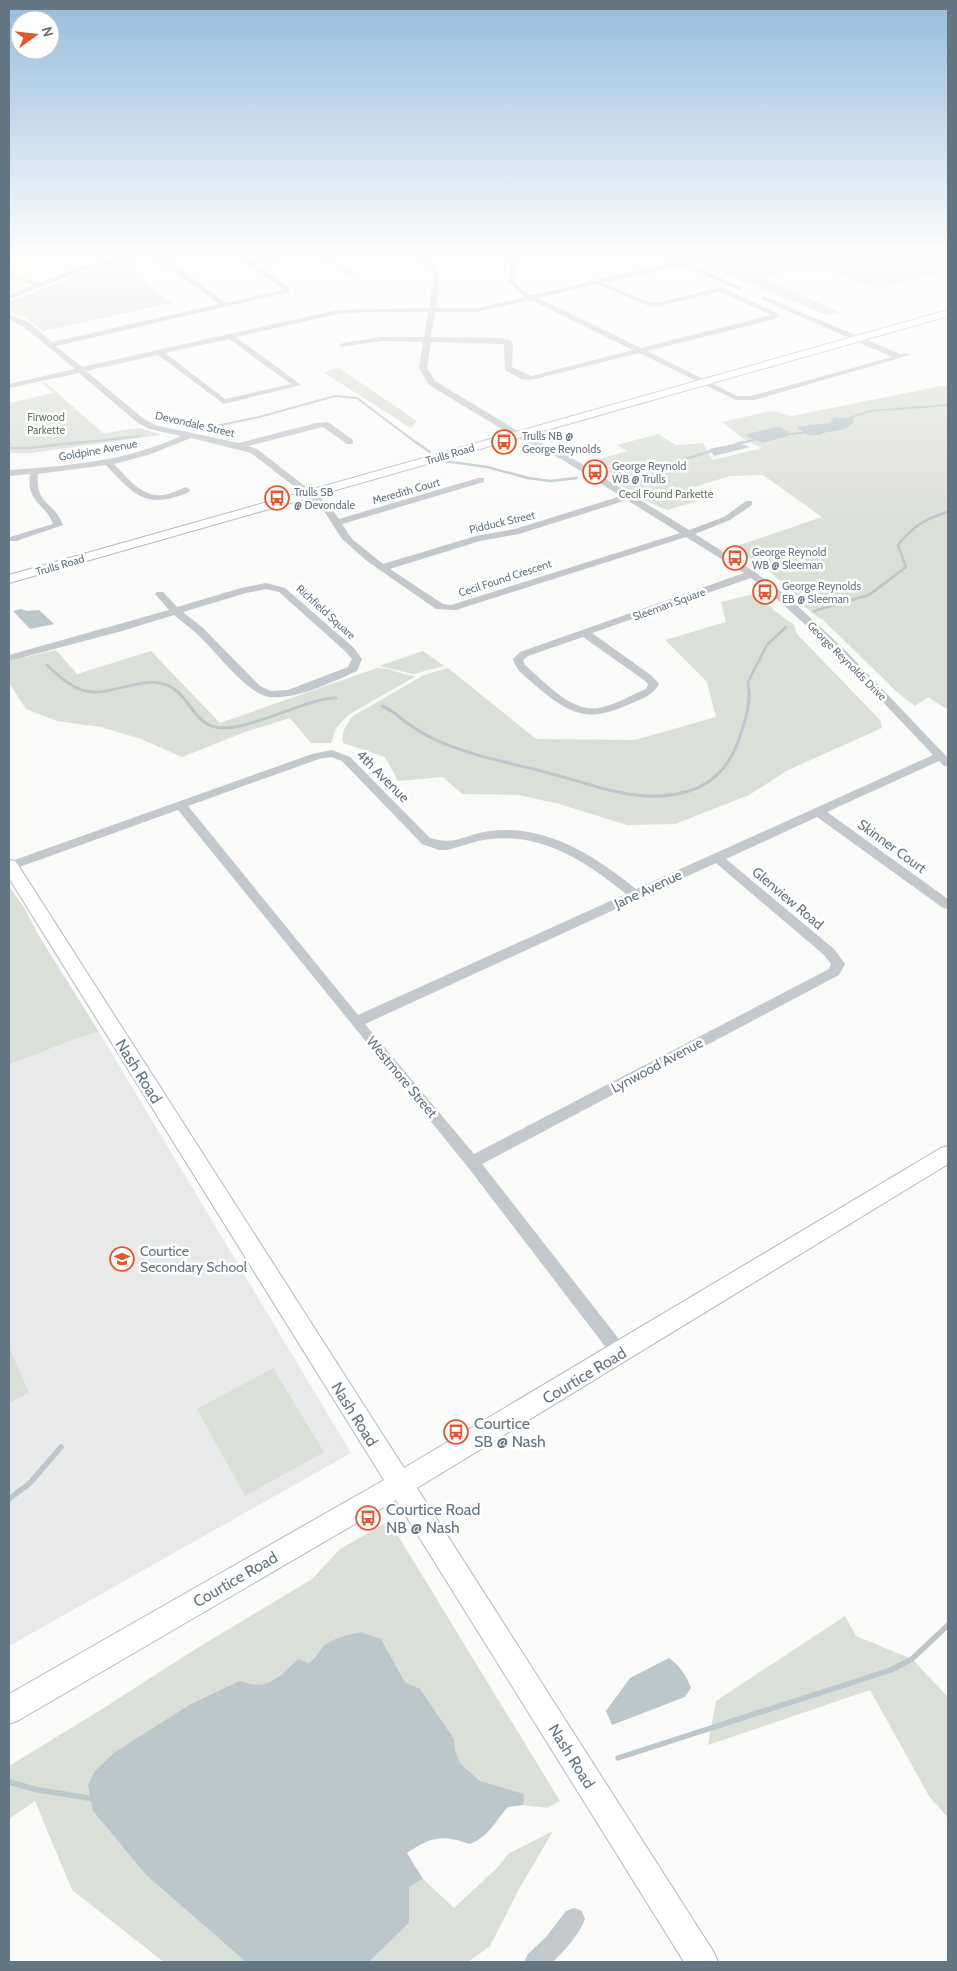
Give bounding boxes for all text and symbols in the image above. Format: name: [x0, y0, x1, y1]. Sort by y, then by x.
north arrow: [10, 10, 60, 60]
text: N: [38, 25, 58, 39]
street label: Devondale Street: [154, 408, 236, 440]
park label: Firwood Parkette: [27, 410, 65, 437]
bus stop icon: Trulls NB @ George Reynolds: [491, 429, 517, 455]
place label: Trulls NB @ George Reynolds: [522, 429, 601, 456]
street label: Goldpine Avenue: [58, 436, 139, 464]
street label: Trulls Road: [424, 440, 476, 468]
bus stop icon: George Reynold WB @ Trulls: [582, 459, 608, 485]
place label: George Reynold WB @ Trulls: [612, 459, 686, 486]
street label: Meredith Court: [371, 475, 442, 507]
bus stop icon: Trulls SB @ Devondale: [264, 485, 290, 511]
place label: Trulls SB @ Devondale: [294, 485, 355, 512]
park label: Cecil Found Parkette: [619, 487, 714, 501]
street label: Pidduck Street: [468, 508, 537, 536]
bus stop icon: George Reynold WB @ Sleeman: [722, 545, 748, 571]
place label: George Reynold WB @ Sleeman: [752, 545, 826, 572]
street label: Trulls Road: [34, 551, 86, 579]
street label: Cecil Found Crescent: [457, 556, 554, 600]
bus stop icon: George Reynolds EB @ Sleeman: [752, 579, 778, 605]
place label: George Reynolds EB @ Sleeman: [782, 579, 861, 606]
street label: Richfield Square: [293, 582, 359, 643]
street label: Sleeman Square: [631, 584, 708, 624]
street label: George Reynolds Drive: [805, 619, 890, 704]
street label: 4th Avenue: [353, 746, 413, 806]
street label: Skinner Court: [854, 815, 930, 877]
street label: Glenview Road: [748, 863, 828, 933]
street label: Jane Avenue: [610, 865, 685, 913]
street label: Westmore Street: [363, 1033, 442, 1122]
street label: Lynwood Avenue: [608, 1033, 706, 1097]
street label: Nash Road: [111, 1036, 166, 1107]
place label: Courtice Secondary School: [140, 1242, 248, 1276]
school or university icon: Courtice Secondary School: [109, 1246, 135, 1272]
street label: Courtice Road: [539, 1343, 630, 1408]
street label: Nash Road: [327, 1379, 382, 1450]
place label: Courtice SB @ Nash: [474, 1414, 546, 1451]
bus stop icon: Courtice SB @ Nash: [443, 1419, 469, 1445]
place label: Courtice Road NB @ Nash: [386, 1500, 480, 1537]
bus stop icon: Courtice Road NB @ Nash: [355, 1505, 381, 1531]
street label: Courtice Road: [190, 1548, 281, 1611]
street label: Nash Road: [544, 1721, 599, 1792]

